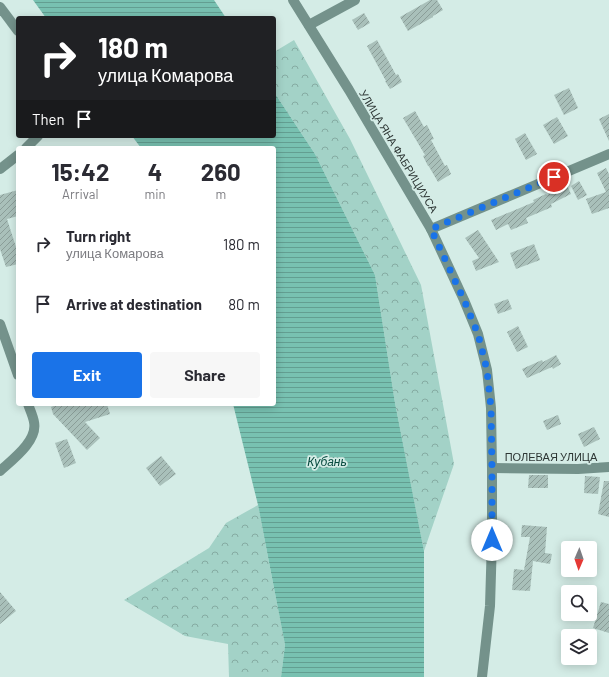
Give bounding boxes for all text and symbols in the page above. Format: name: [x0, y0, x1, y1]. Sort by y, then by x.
text: 180 m: [98, 30, 168, 64]
icon: right: [32, 32, 84, 84]
text: улица Комарова: [98, 64, 233, 86]
street label: УЛИЦА ЯНА ФАБРИЦИУСА: [357, 87, 441, 215]
icon: arrive: [73, 108, 95, 130]
text: Then: [32, 110, 65, 128]
text: 15:42: [51, 157, 109, 186]
text: 4: [148, 157, 162, 186]
text: 260: [201, 157, 241, 186]
pin: [537, 160, 571, 194]
icon: arrive: [543, 166, 565, 188]
text: Arrival: [62, 186, 98, 202]
text: min: [145, 186, 166, 202]
text: m: [215, 186, 226, 202]
text: Turn right: [66, 227, 131, 245]
icon: right: [32, 233, 54, 255]
text: 180 m: [223, 235, 260, 253]
text: улица Комарова: [66, 245, 164, 261]
icon: arrive: [32, 293, 54, 315]
text: Arrive at destination: [66, 295, 202, 313]
text: 80 m: [228, 295, 260, 313]
button: Exit: [32, 352, 142, 398]
button: Share: [150, 352, 260, 398]
street label: ПОЛЕВАЯ УЛИЦА: [505, 450, 598, 463]
water label: Кубань: [307, 454, 347, 469]
position arrow: [471, 519, 513, 561]
north arrow: [561, 541, 597, 577]
map controls: [561, 541, 597, 665]
button: search: [561, 585, 597, 621]
button: layers: [561, 629, 597, 665]

